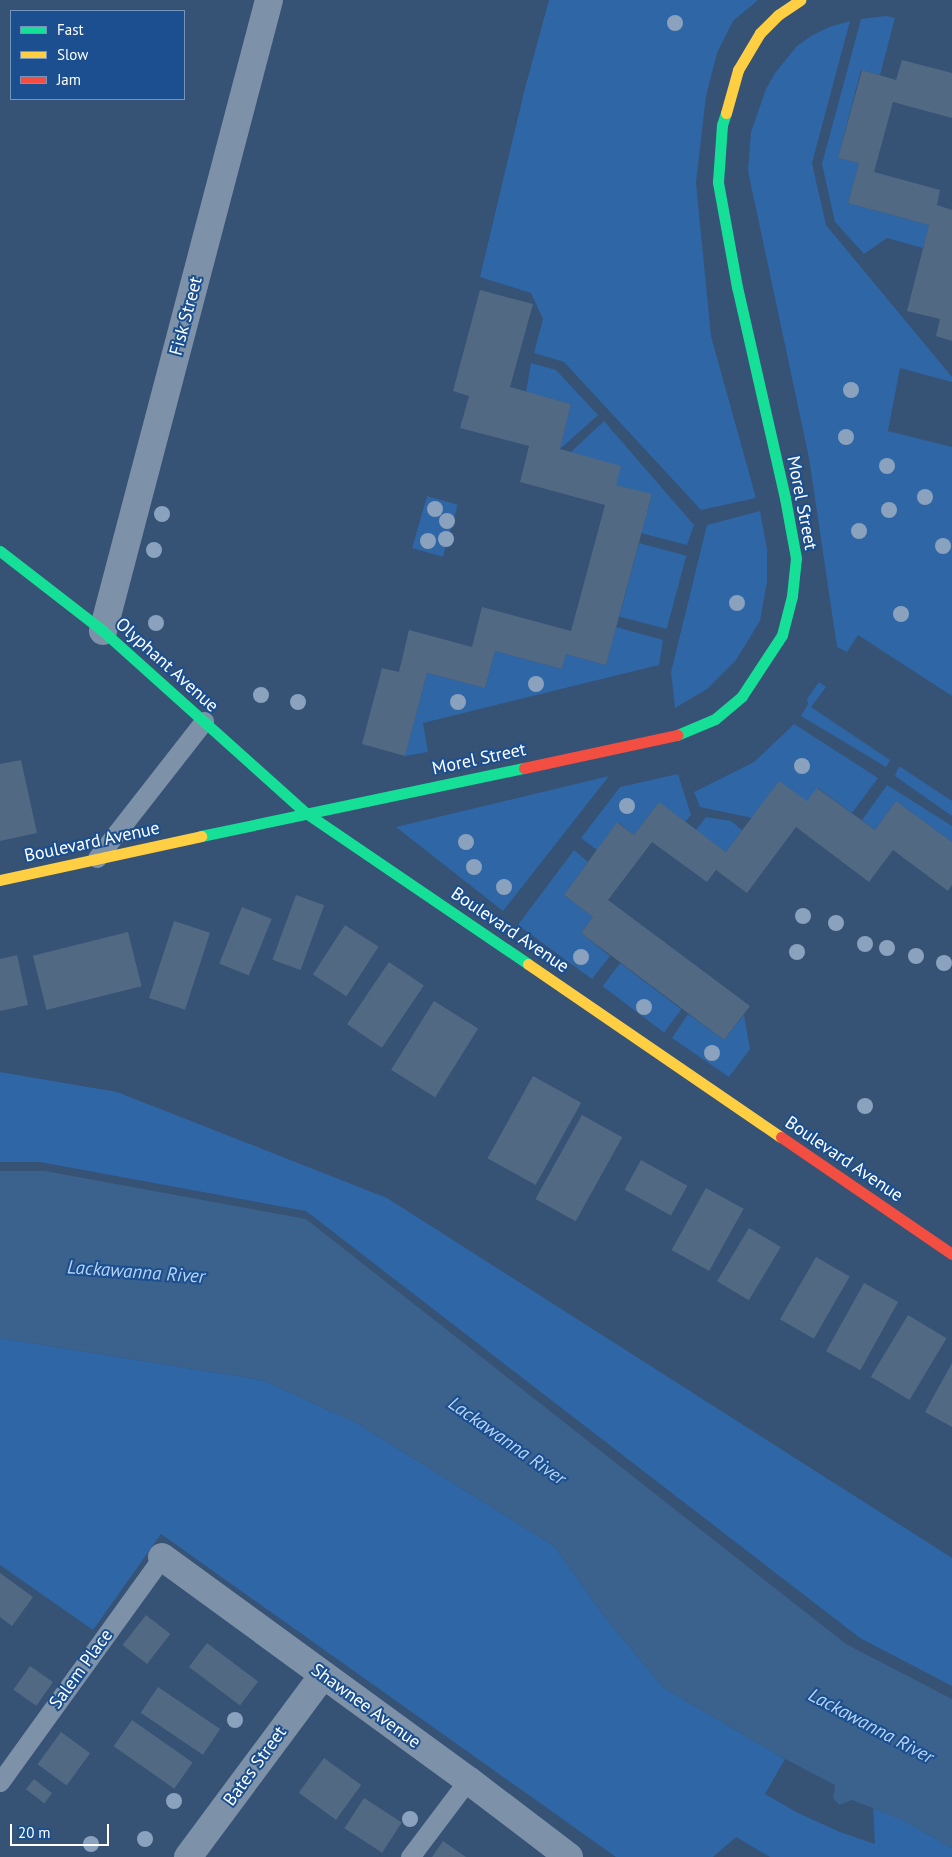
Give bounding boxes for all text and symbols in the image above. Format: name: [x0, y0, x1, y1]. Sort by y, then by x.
legend: [10, 10, 185, 100]
text: Fast: [57, 20, 84, 39]
text: Slow: [57, 45, 88, 64]
text: Jam: [57, 70, 81, 89]
street label: Fisk Street: [165, 274, 207, 358]
street label: Morel Street: [782, 454, 822, 552]
street label: Olyphant Avenue: [111, 613, 223, 717]
street label: Morel Street: [430, 739, 528, 779]
street label: Boulevard Avenue: [22, 817, 162, 867]
street label: Boulevard Avenue: [447, 882, 573, 978]
street label: Boulevard Avenue: [781, 1111, 907, 1207]
water label: Lackawanna River: [66, 1256, 206, 1288]
water label: Lackawanna River: [444, 1392, 570, 1490]
street label: Salem Place: [45, 1625, 117, 1713]
street label: Shawnee Avenue: [307, 1659, 425, 1753]
water label: Lackawanna River: [805, 1683, 937, 1769]
street label: Bates Street: [219, 1722, 291, 1810]
scale bar: [12, 1814, 111, 1846]
text: 20 m: [18, 1823, 51, 1842]

